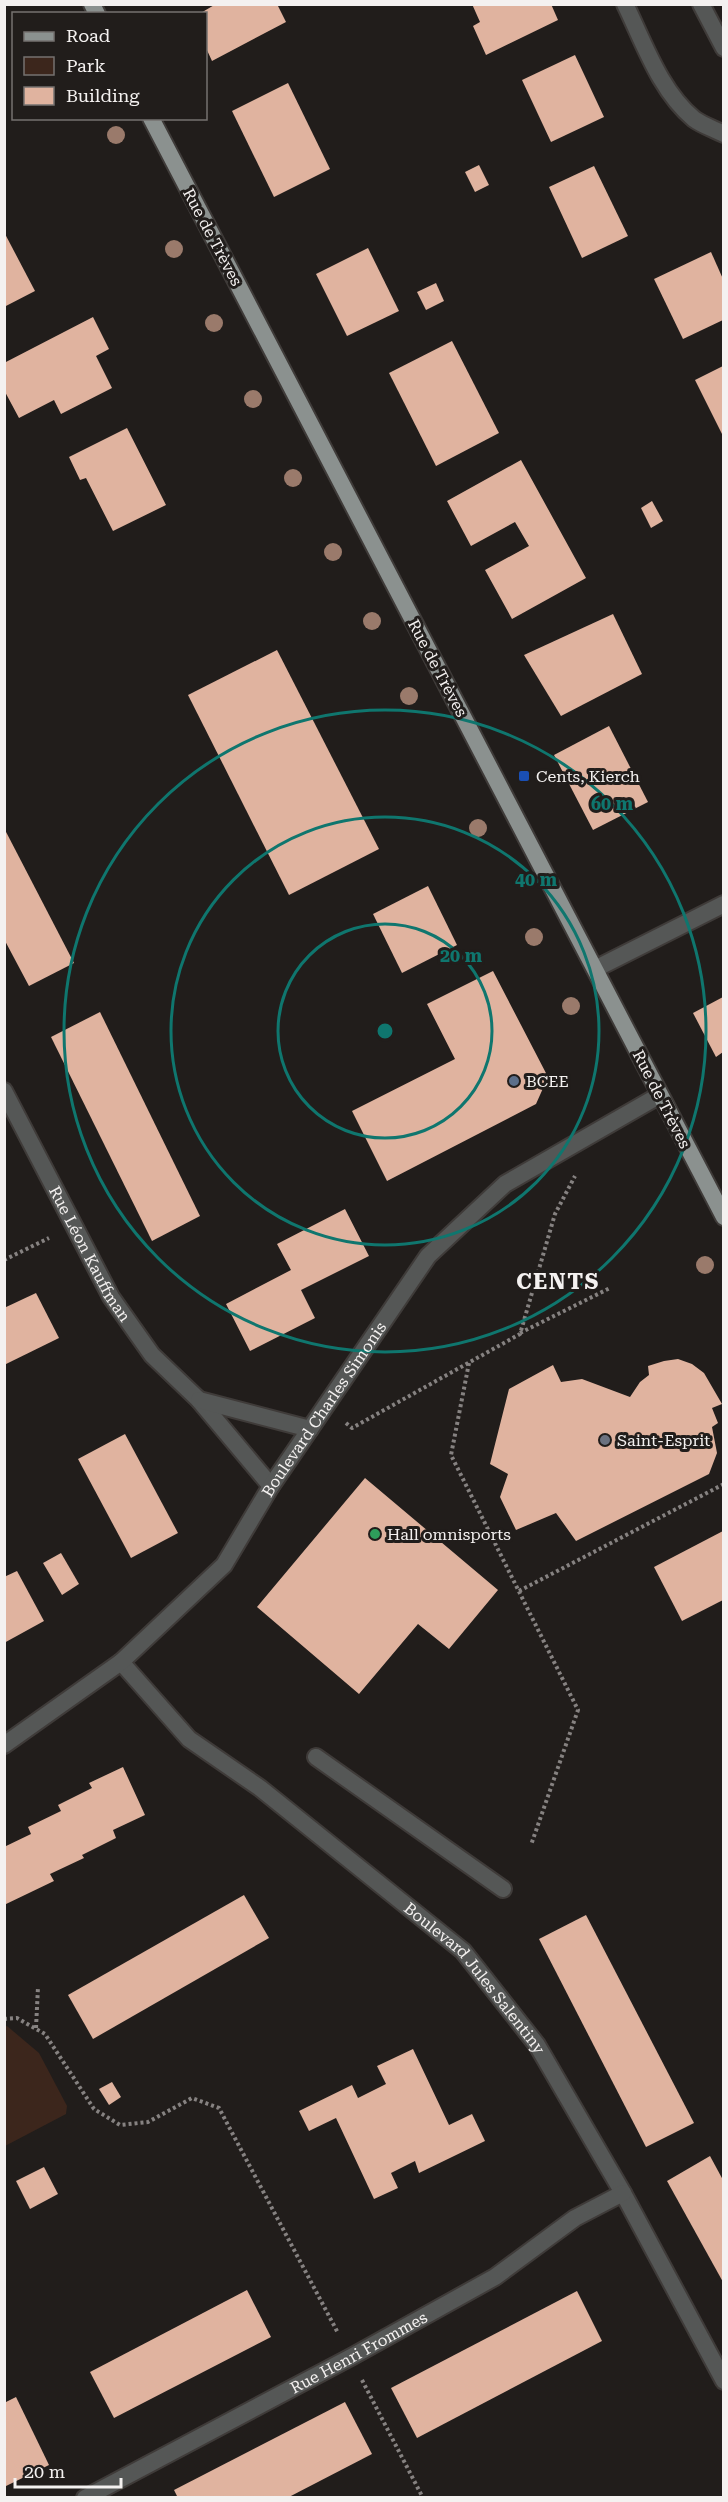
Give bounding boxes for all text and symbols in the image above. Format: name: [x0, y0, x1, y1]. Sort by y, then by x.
legend: [12, 12, 207, 120]
text: Road: [66, 25, 111, 46]
text: Park: [66, 55, 106, 76]
text: Building: [66, 85, 140, 106]
street label: Rue de Trèves: [179, 185, 246, 290]
street label: Rue de Trèves: [404, 616, 471, 721]
place label: Cents, Kierch: [536, 767, 640, 786]
marker: Cents, Kierch: [517, 769, 531, 783]
text: 60 m: [591, 793, 634, 814]
text: 40 m: [515, 869, 558, 890]
text: 20 m: [440, 945, 483, 966]
centre of rings: [375, 1021, 395, 1041]
street label: Rue de Trèves: [629, 1047, 695, 1152]
place label: BCEE: [526, 1072, 569, 1091]
marker: BCEE: [507, 1074, 521, 1088]
street label: Rue Léon Kauffman: [45, 1183, 134, 1325]
district label: CENTS: [516, 1269, 600, 1294]
street label: Boulevard Charles Simonis: [258, 1318, 391, 1500]
place label: Saint-Esprit: [617, 1431, 710, 1450]
marker: Saint-Esprit: [598, 1433, 612, 1447]
place label: Hall omnisports: [387, 1525, 511, 1544]
marker: Hall omnisports: [368, 1527, 382, 1541]
street label: Boulevard Jules Salentiny: [400, 1899, 549, 2058]
street label: Rue Henri Frommes: [287, 2307, 431, 2397]
scale bar: [15, 2451, 122, 2489]
text: 20 m: [24, 2461, 65, 2482]

